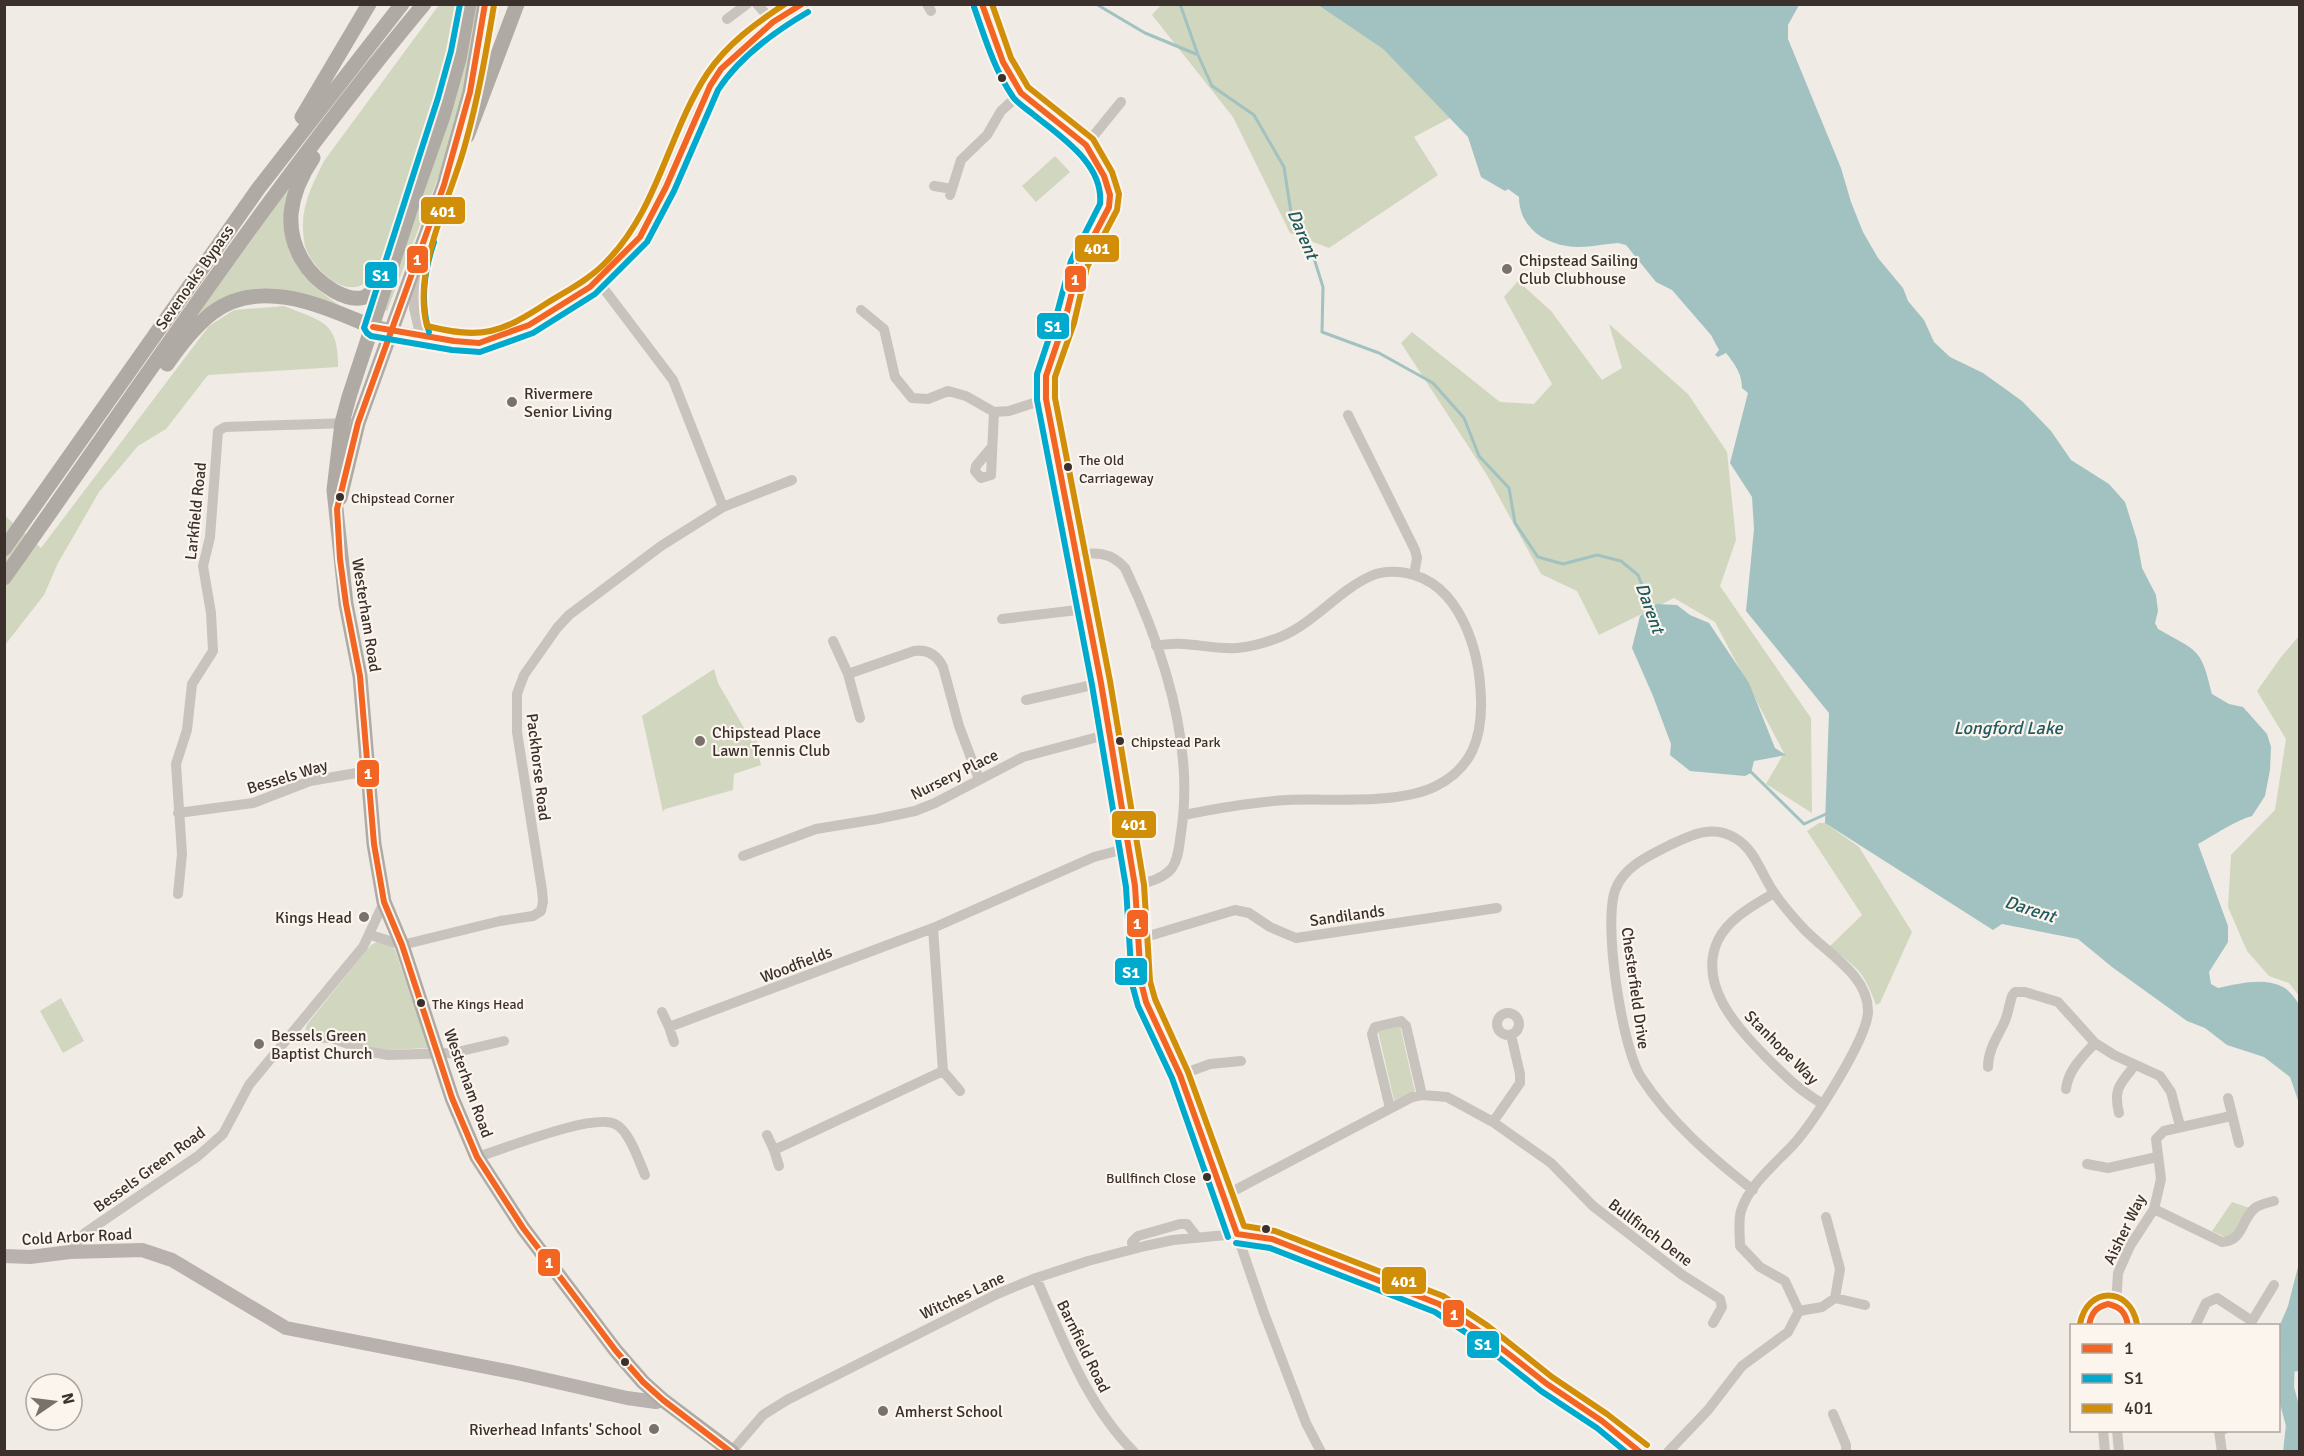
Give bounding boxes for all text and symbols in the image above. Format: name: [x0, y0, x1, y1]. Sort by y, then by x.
unlabelled marker: [996, 72, 1008, 84]
line badge: 401: [420, 196, 466, 225]
text: 401: [430, 202, 456, 222]
water label: Darent: [1283, 206, 1324, 265]
street label: Sevenoaks Bypass: [151, 221, 238, 334]
line badge: 401: [1074, 234, 1120, 263]
text: 401: [1084, 239, 1110, 259]
line badge: 1: [406, 245, 429, 274]
text: 1: [413, 250, 422, 270]
place label: Chipstead Sailing Club Clubhouse: [1519, 251, 1638, 289]
line badge: S1: [364, 261, 398, 289]
marker: Chipstead Sailing Club Clubhouse: [1500, 262, 1514, 276]
line badge: 1: [1064, 265, 1087, 293]
text: S1: [372, 266, 390, 286]
text: 1: [1071, 270, 1080, 290]
line badge: S1: [1036, 312, 1070, 340]
text: S1: [1044, 317, 1062, 337]
place label: Rivermere Senior Living: [524, 384, 613, 422]
marker: Rivermere Senior Living: [505, 395, 519, 409]
place label: The Old Carriageway: [1079, 452, 1154, 487]
street label: Larkfield Road: [181, 461, 211, 561]
marker: The Old Carriageway: [1062, 461, 1074, 473]
place label: Chipstead Corner: [351, 490, 455, 507]
marker: Chipstead Corner: [334, 491, 346, 503]
street label: Westerham Road: [347, 557, 385, 673]
water label: Darent: [1631, 580, 1670, 639]
street label: Packhorse Road: [521, 712, 555, 822]
water label: Longford Lake: [1954, 717, 2063, 739]
place label: Chipstead Place Lawn Tennis Club: [712, 723, 830, 761]
marker: Chipstead Place Lawn Tennis Club: [693, 734, 707, 748]
place label: Chipstead Park: [1131, 734, 1221, 751]
marker: Chipstead Park: [1114, 735, 1126, 747]
street label: Nursery Place: [907, 745, 1002, 805]
street label: Bessels Way: [245, 755, 331, 799]
line badge: 1: [356, 759, 380, 788]
text: 1: [364, 764, 373, 784]
line badge: 401: [1111, 810, 1157, 839]
text: 401: [1121, 815, 1147, 835]
water label: Darent: [2002, 890, 2061, 928]
street label: Sandilands: [1308, 901, 1386, 931]
place label: Kings Head: [275, 908, 352, 928]
line badge: 1: [1126, 909, 1149, 938]
marker: Kings Head: [357, 910, 371, 924]
text: 1: [1133, 914, 1142, 934]
street label: Chesterfield Drive: [1617, 926, 1653, 1050]
street label: Woodfields: [758, 942, 835, 988]
line badge: S1: [1114, 957, 1148, 986]
text: S1: [1122, 963, 1140, 983]
place label: The Kings Head: [432, 996, 524, 1013]
marker: The Kings Head: [415, 997, 427, 1009]
street label: Stanhope Way: [1740, 1006, 1823, 1089]
place label: Bessels Green Baptist Church: [271, 1026, 372, 1064]
street label: Westerham Road: [439, 1026, 497, 1141]
marker: Bessels Green Baptist Church: [252, 1037, 266, 1051]
street label: Bessels Green Road: [90, 1123, 209, 1217]
place label: Bullfinch Close: [1106, 1170, 1196, 1187]
marker: Bullfinch Close: [1201, 1171, 1213, 1183]
street label: Aisher Way: [2099, 1191, 2151, 1268]
street label: Bullfinch Dene: [1604, 1195, 1697, 1271]
unlabelled marker: [1260, 1223, 1272, 1235]
street label: Cold Arbor Road: [21, 1224, 133, 1250]
line badge: 1: [537, 1248, 561, 1277]
text: 1: [545, 1253, 554, 1273]
line badge: 401: [1381, 1266, 1427, 1295]
street label: Witches Lane: [917, 1268, 1008, 1324]
text: 401: [1391, 1272, 1417, 1292]
street label: Barnfield Road: [1052, 1297, 1114, 1396]
line badge: 1: [1442, 1299, 1465, 1328]
text: 1: [1450, 1305, 1459, 1325]
legend: [2070, 1324, 2280, 1432]
line badge: S1: [1466, 1330, 1500, 1359]
text: S1: [1474, 1335, 1492, 1355]
text: 1: [2124, 1337, 2134, 1359]
unlabelled marker: [619, 1356, 631, 1368]
text: S1: [2124, 1367, 2144, 1389]
north arrow: [24, 1372, 84, 1432]
text: N: [57, 1391, 79, 1406]
text: 401: [2124, 1397, 2153, 1419]
place label: Amherst School: [895, 1402, 1003, 1422]
marker: Amherst School: [876, 1404, 890, 1418]
place label: Riverhead Infants' School: [469, 1420, 642, 1440]
marker: Riverhead Infants' School: [647, 1422, 661, 1436]

